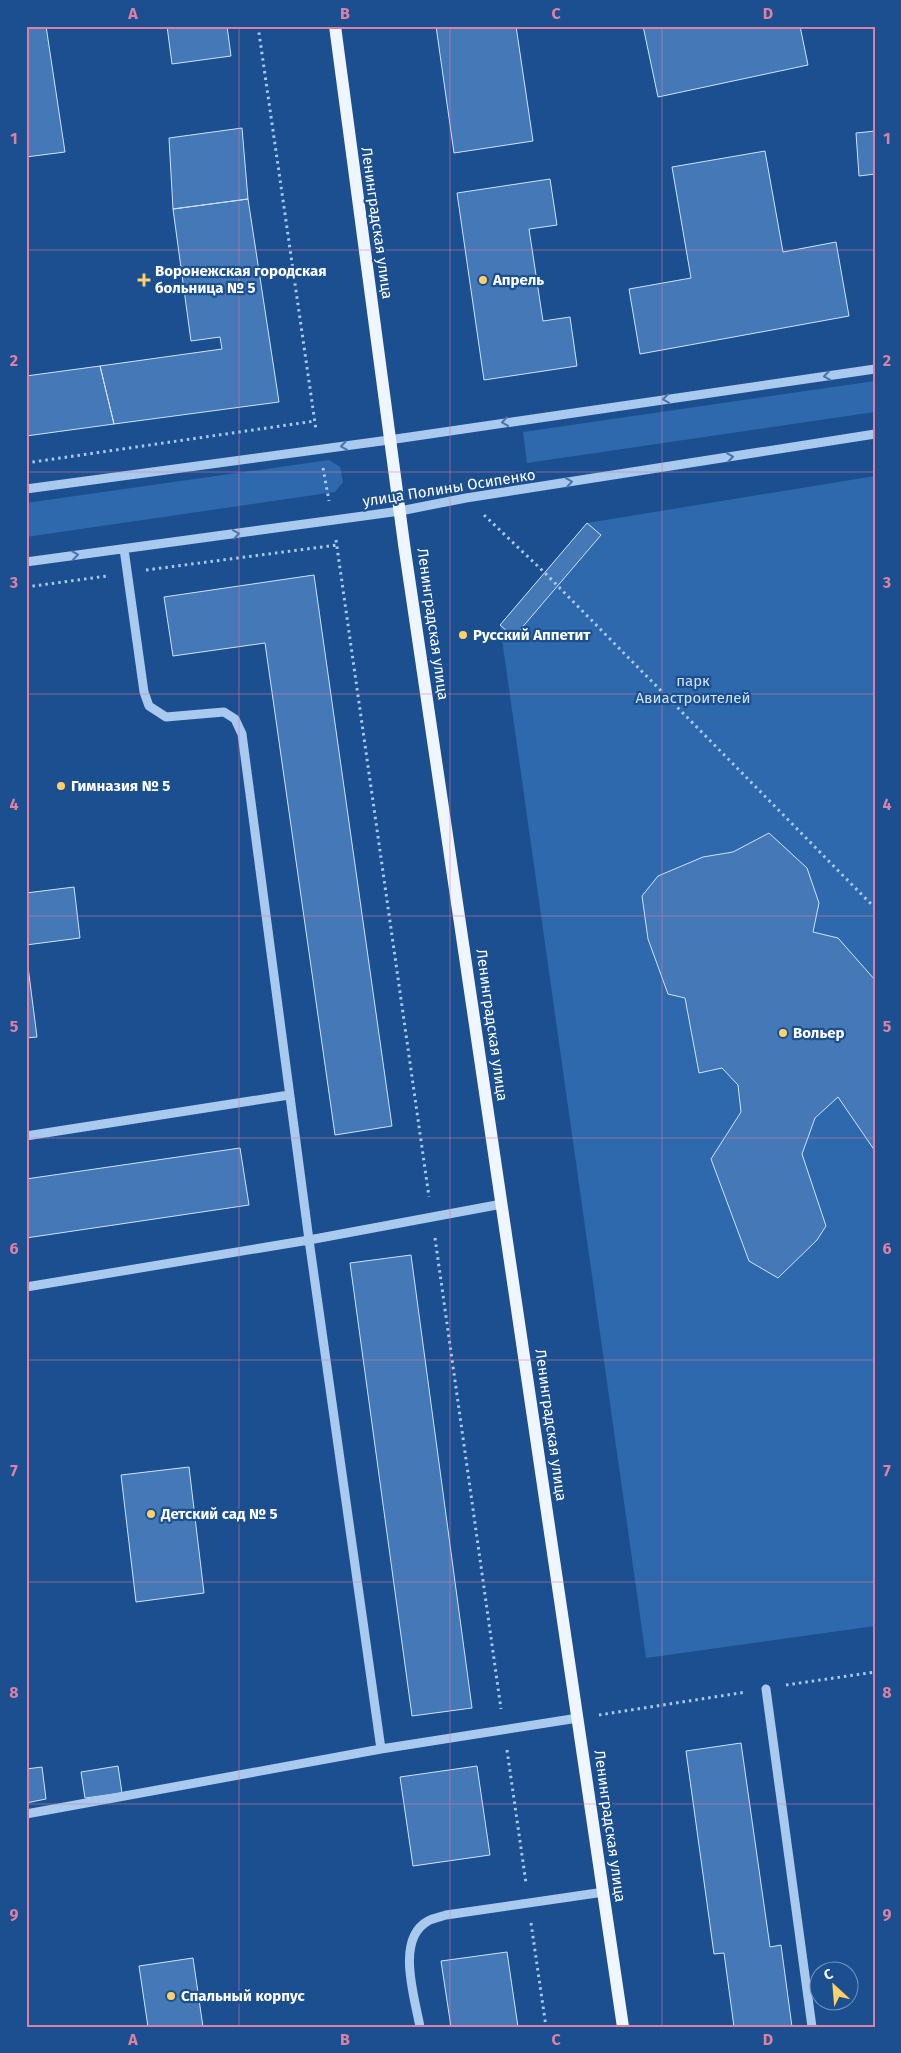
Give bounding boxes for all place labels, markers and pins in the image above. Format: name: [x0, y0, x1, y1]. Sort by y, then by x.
place label: Воронежская городская больница № 5: [155, 262, 327, 297]
place label: Апрель: [492, 271, 544, 289]
marker: Воронежская городская больница № 5: [137, 273, 151, 287]
marker: Апрель: [477, 274, 489, 286]
place label: Русский Аппетит: [473, 626, 591, 644]
marker: Русский Аппетит: [457, 629, 469, 641]
place label: Гимназия № 5: [71, 777, 170, 795]
marker: Гимназия № 5: [55, 780, 67, 792]
place label: Вольер: [793, 1024, 845, 1042]
marker: Вольер: [777, 1027, 789, 1039]
place label: Детский сад № 5: [160, 1505, 277, 1523]
marker: Детский сад № 5: [145, 1508, 157, 1520]
place label: Спальный корпус: [181, 1987, 306, 2005]
marker: Спальный корпус: [165, 1990, 177, 2002]

